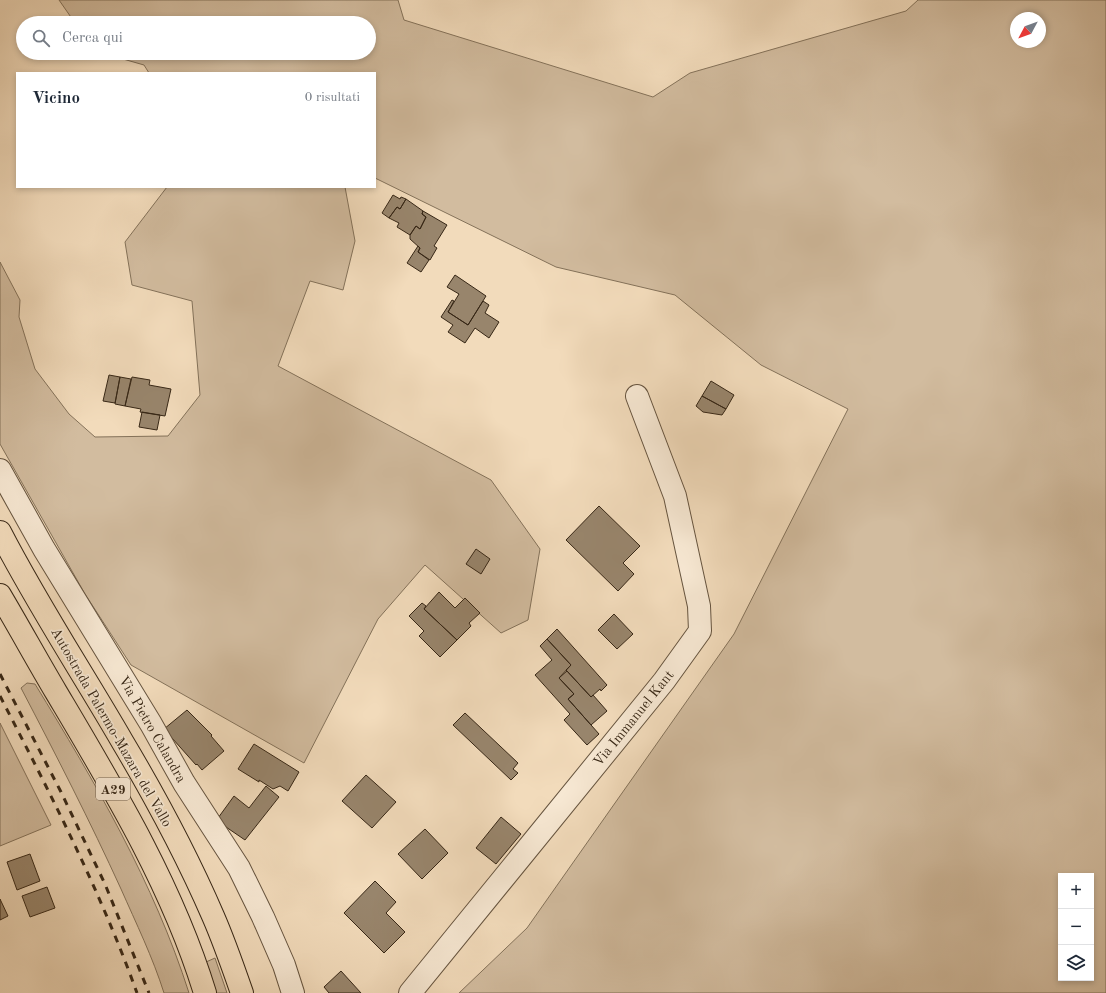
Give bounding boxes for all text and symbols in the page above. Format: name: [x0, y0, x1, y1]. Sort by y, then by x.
north arrow: [1010, 12, 1046, 48]
search box: [16, 16, 376, 60]
icon: search: [30, 27, 52, 49]
text: Cerca qui: [62, 31, 123, 46]
text: Vicino: [32, 90, 80, 107]
text: 0 risultati: [305, 91, 360, 104]
street label: Autostrada Palermo-Mazara del Vallo: [48, 625, 174, 830]
street label: Via Immanuel Kant: [591, 668, 677, 769]
street label: Via Pietro Calandra: [116, 674, 188, 785]
road number: A29: [96, 778, 130, 800]
map controls: [1058, 873, 1094, 981]
button: +: [1058, 873, 1094, 909]
button: −: [1058, 909, 1094, 945]
button: layers: [1058, 945, 1094, 981]

